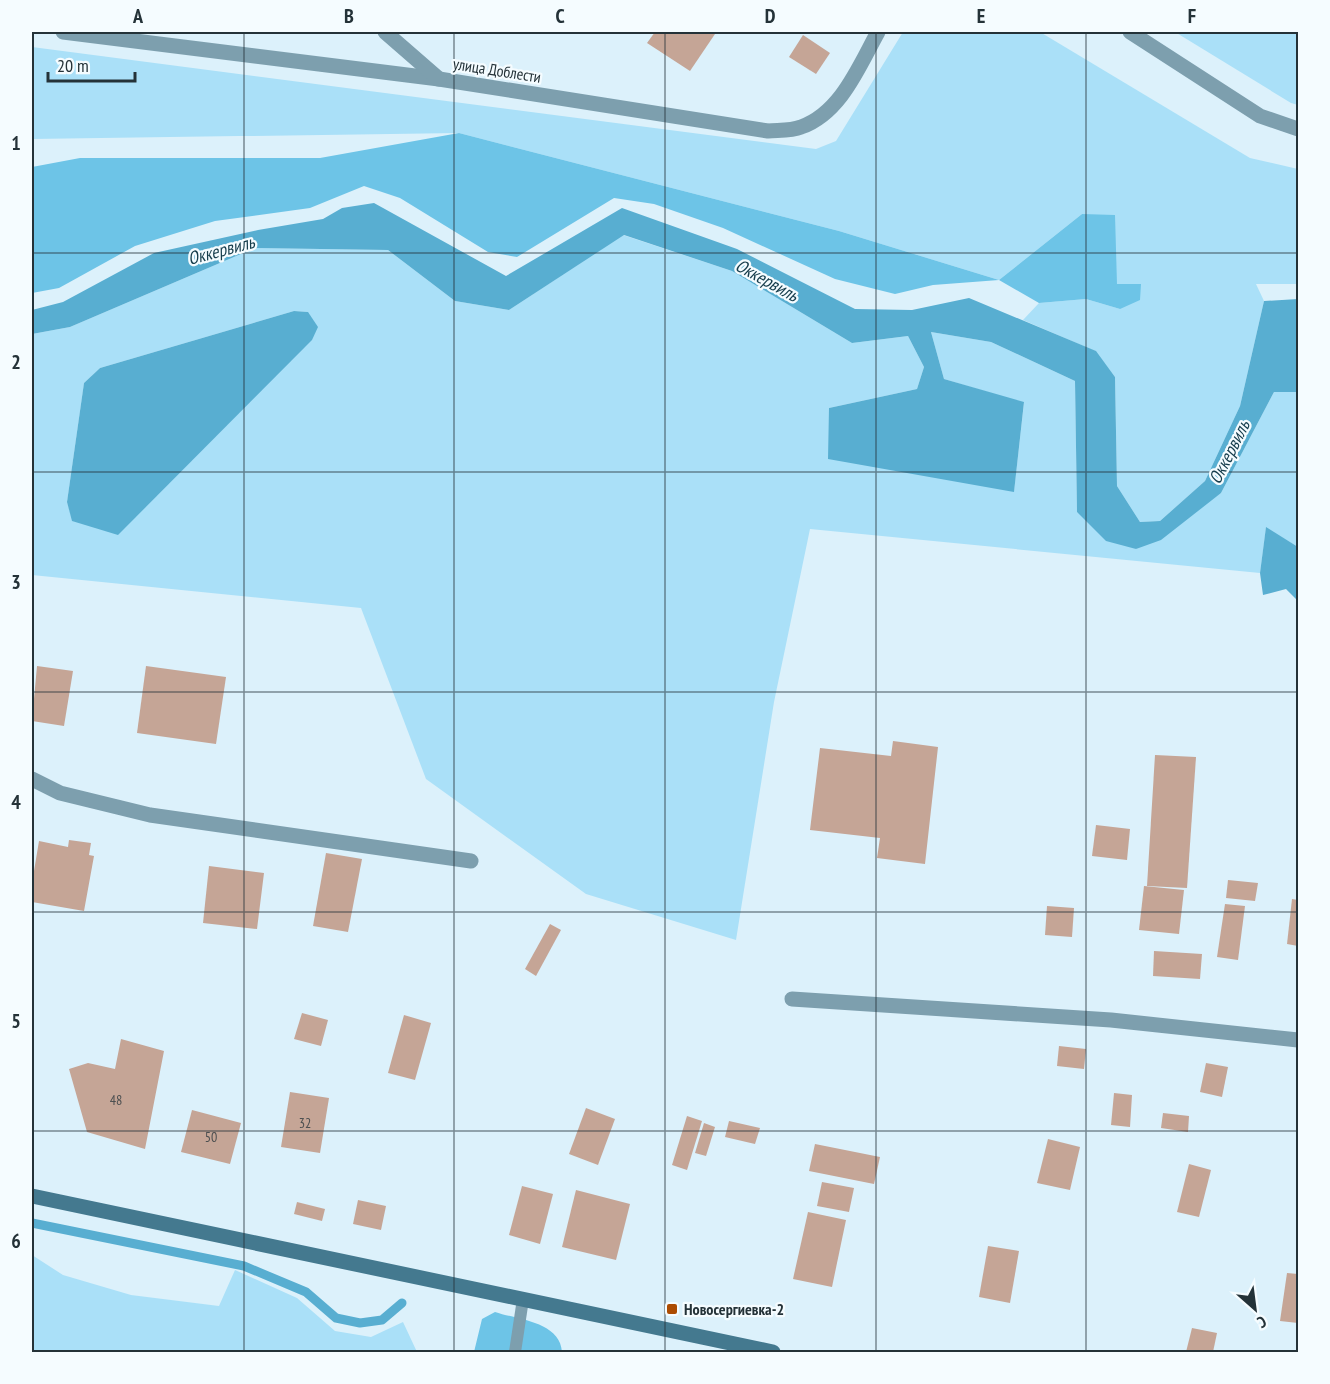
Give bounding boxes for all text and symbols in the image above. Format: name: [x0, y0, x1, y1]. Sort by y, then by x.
text: A: [132, 3, 144, 29]
text: B: [344, 3, 354, 29]
text: C: [555, 3, 565, 29]
text: D: [765, 3, 776, 29]
text: E: [977, 3, 985, 29]
text: F: [1188, 3, 1196, 29]
scale bar: [48, 45, 135, 83]
street label: улица Доблести: [452, 53, 542, 87]
text: 20 m: [57, 54, 89, 77]
text: 1: [11, 130, 21, 156]
water label: Оккервиль: [185, 230, 258, 270]
water label: Оккервиль: [732, 253, 803, 307]
text: 2: [11, 349, 21, 375]
water label: Оккервиль: [1203, 415, 1255, 488]
text: 3: [11, 569, 21, 595]
text: 4: [11, 789, 21, 815]
text: 5: [11, 1008, 21, 1034]
house number: 48: [110, 1091, 122, 1109]
house number: 32: [299, 1114, 311, 1132]
house number: 50: [205, 1128, 217, 1146]
text: 6: [11, 1228, 21, 1254]
north arrow: [1225, 1279, 1285, 1339]
place label: Новосергиевка-2: [684, 1299, 784, 1319]
marker: Новосергиевка-2: [665, 1302, 679, 1316]
text: С: [1254, 1312, 1270, 1333]

